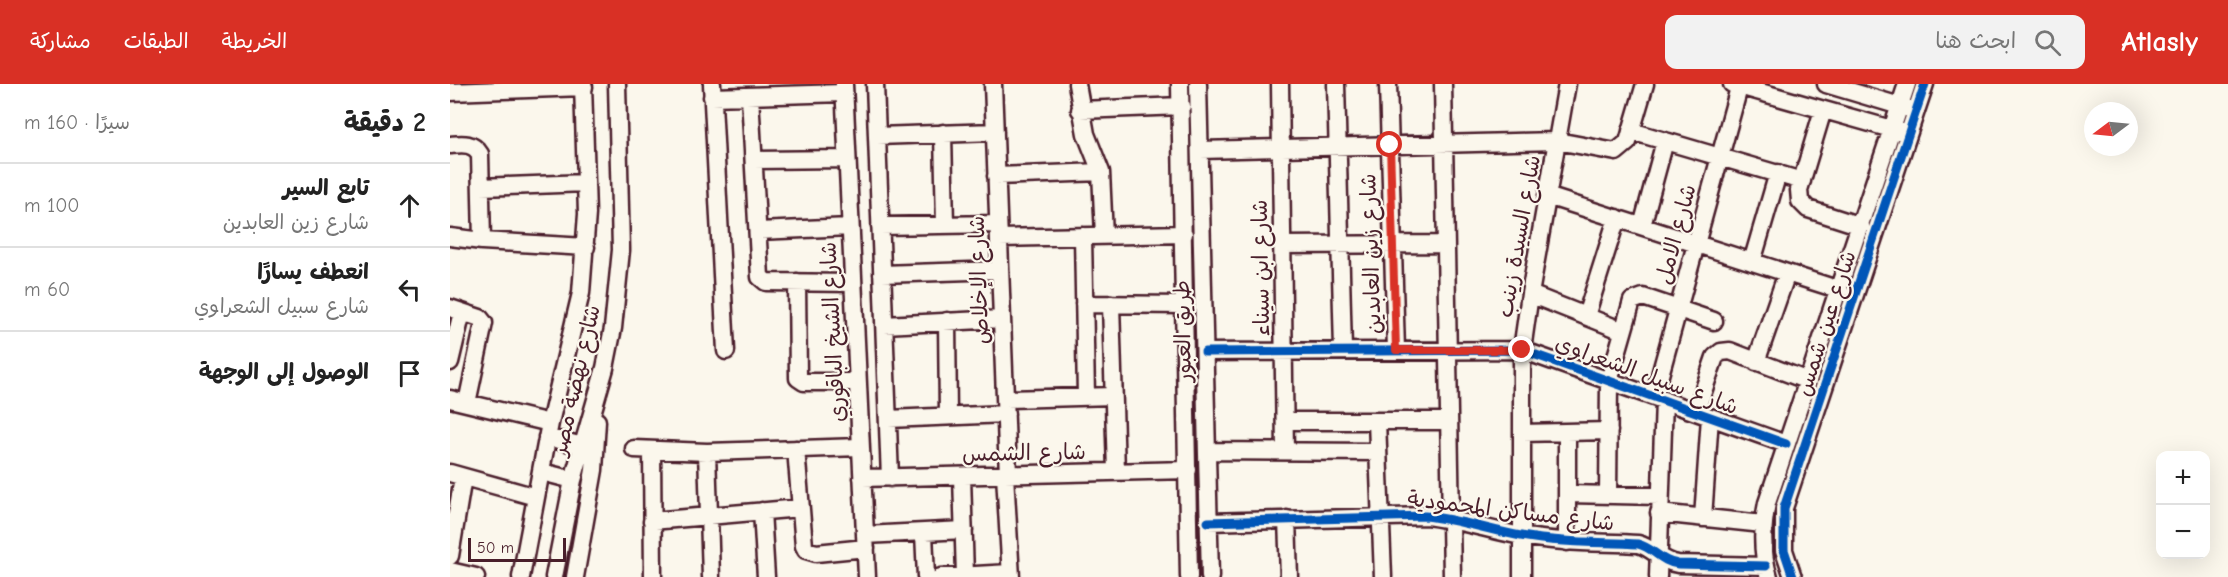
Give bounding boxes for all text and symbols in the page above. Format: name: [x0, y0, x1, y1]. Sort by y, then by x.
search box: [1665, 15, 2085, 69]
icon: search: [2031, 26, 2064, 59]
text: Atlasly: [2121, 26, 2198, 58]
text: ابحث هنا: [1935, 28, 2016, 54]
text: مشاركة: [30, 29, 91, 53]
text: الطبقات: [124, 29, 189, 53]
text: الخريطة: [222, 29, 287, 53]
north arrow: [2084, 102, 2138, 156]
text: 2 دقيقة: [344, 108, 426, 138]
text: سيرًا · 160 m: [24, 111, 130, 134]
route start: [1376, 131, 1402, 157]
street label: شارع السيدة زينب: [1492, 153, 1548, 320]
street label: شارع زين العابدين: [1355, 173, 1389, 335]
text: تابع السير: [283, 175, 369, 201]
street label: شارع الامل: [1650, 181, 1704, 288]
icon: ahead: [393, 189, 426, 222]
text: 100 m: [24, 194, 80, 217]
street label: شارع ابن سيناء: [1247, 199, 1277, 337]
text: شارع زين العابدين: [223, 211, 369, 234]
street label: شارع الإخلاص: [964, 215, 996, 345]
street label: شارع الشيخ الباقوري: [815, 241, 854, 423]
street label: شارع عين شمس: [1790, 247, 1864, 400]
text: انعطف يسارًا: [257, 259, 369, 285]
icon: left: [393, 273, 426, 306]
text: 60 m: [24, 278, 70, 301]
street label: طريق العبور: [1169, 280, 1197, 384]
text: شارع سبيل الشعراوي: [194, 295, 369, 318]
street label: شارع نهضة مصر: [546, 302, 608, 461]
street label: شارع سبيل الشعراوي: [1551, 330, 1742, 423]
route end: [1508, 336, 1534, 362]
icon: arrive: [393, 357, 426, 390]
text: الوصول إلى الوجهة: [199, 359, 369, 385]
street label: شارع الشمس: [962, 439, 1086, 469]
map controls: [2156, 451, 2210, 559]
button: +: [2156, 451, 2210, 505]
street label: شارع مساكن المحمودية: [1406, 485, 1616, 539]
button: −: [2156, 505, 2210, 559]
scale bar: [468, 535, 566, 562]
text: 50 m: [477, 539, 514, 557]

